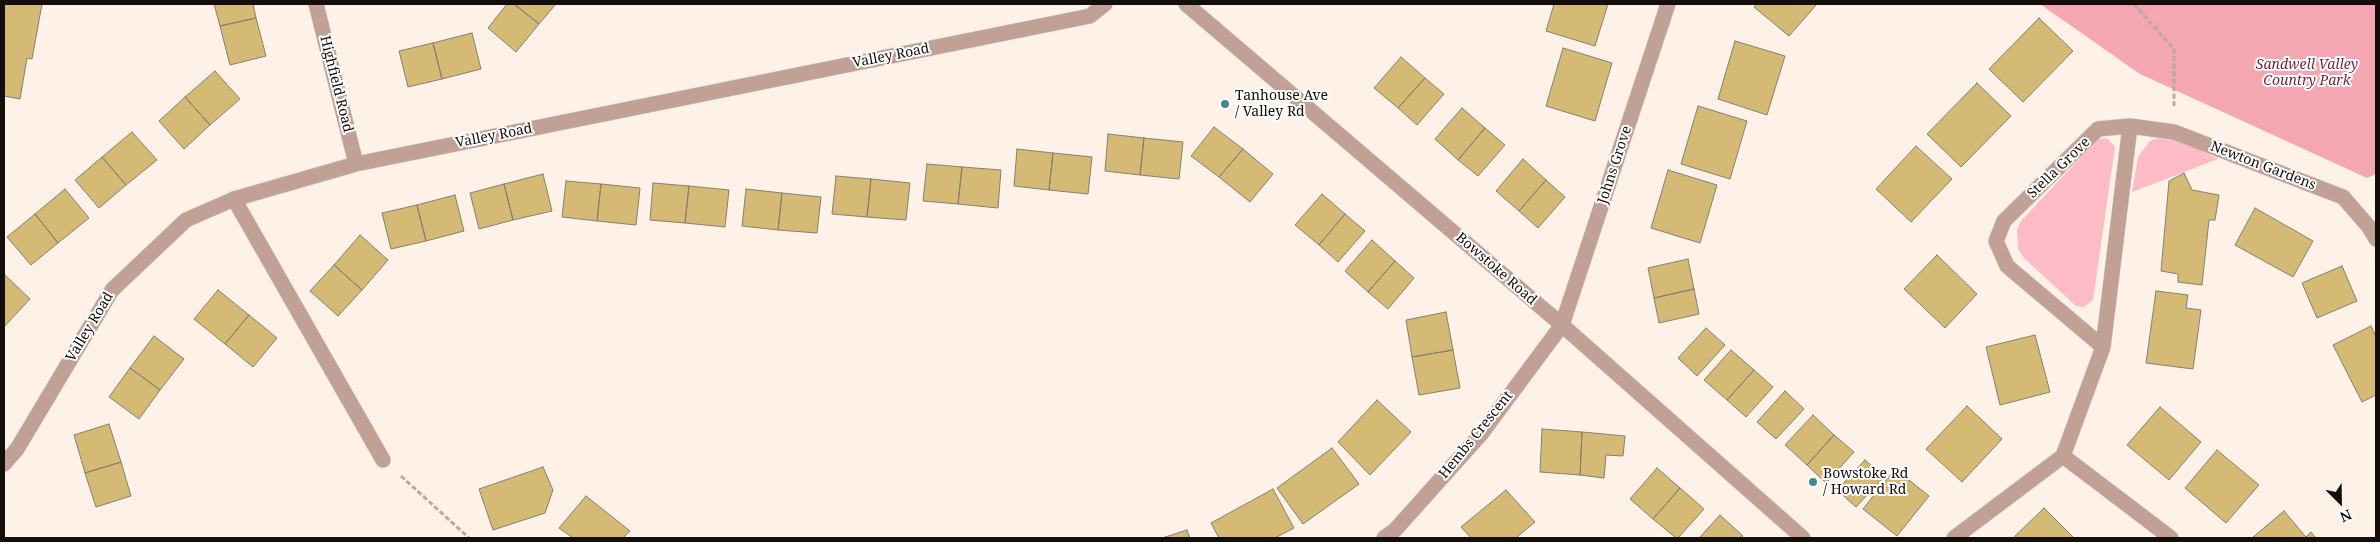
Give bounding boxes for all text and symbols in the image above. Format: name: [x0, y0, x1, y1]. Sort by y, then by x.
street label: Highfield Road: [316, 34, 356, 134]
street label: Valley Road: [851, 40, 931, 72]
park label: Sandwell Valley Country Park: [2256, 57, 2358, 90]
place label: Tanhouse Ave / Valley Rd: [1235, 88, 1328, 120]
marker: Tanhouse Ave / Valley Rd: [1219, 98, 1231, 110]
street label: Valley Road: [454, 120, 534, 152]
street label: Johns Grove: [1594, 124, 1636, 206]
street label: Stella Grove: [2024, 134, 2094, 202]
street label: Newton Gardens: [2208, 138, 2318, 194]
street label: Bowstoke Road: [1452, 229, 1540, 309]
street label: Valley Road: [63, 289, 117, 365]
street label: Hembs Crescent: [1436, 388, 1516, 482]
place label: Bowstoke Rd / Howard Rd: [1823, 466, 1908, 498]
marker: Bowstoke Rd / Howard Rd: [1807, 476, 1819, 488]
north arrow: [2315, 477, 2365, 527]
text: N: [2337, 505, 2355, 527]

